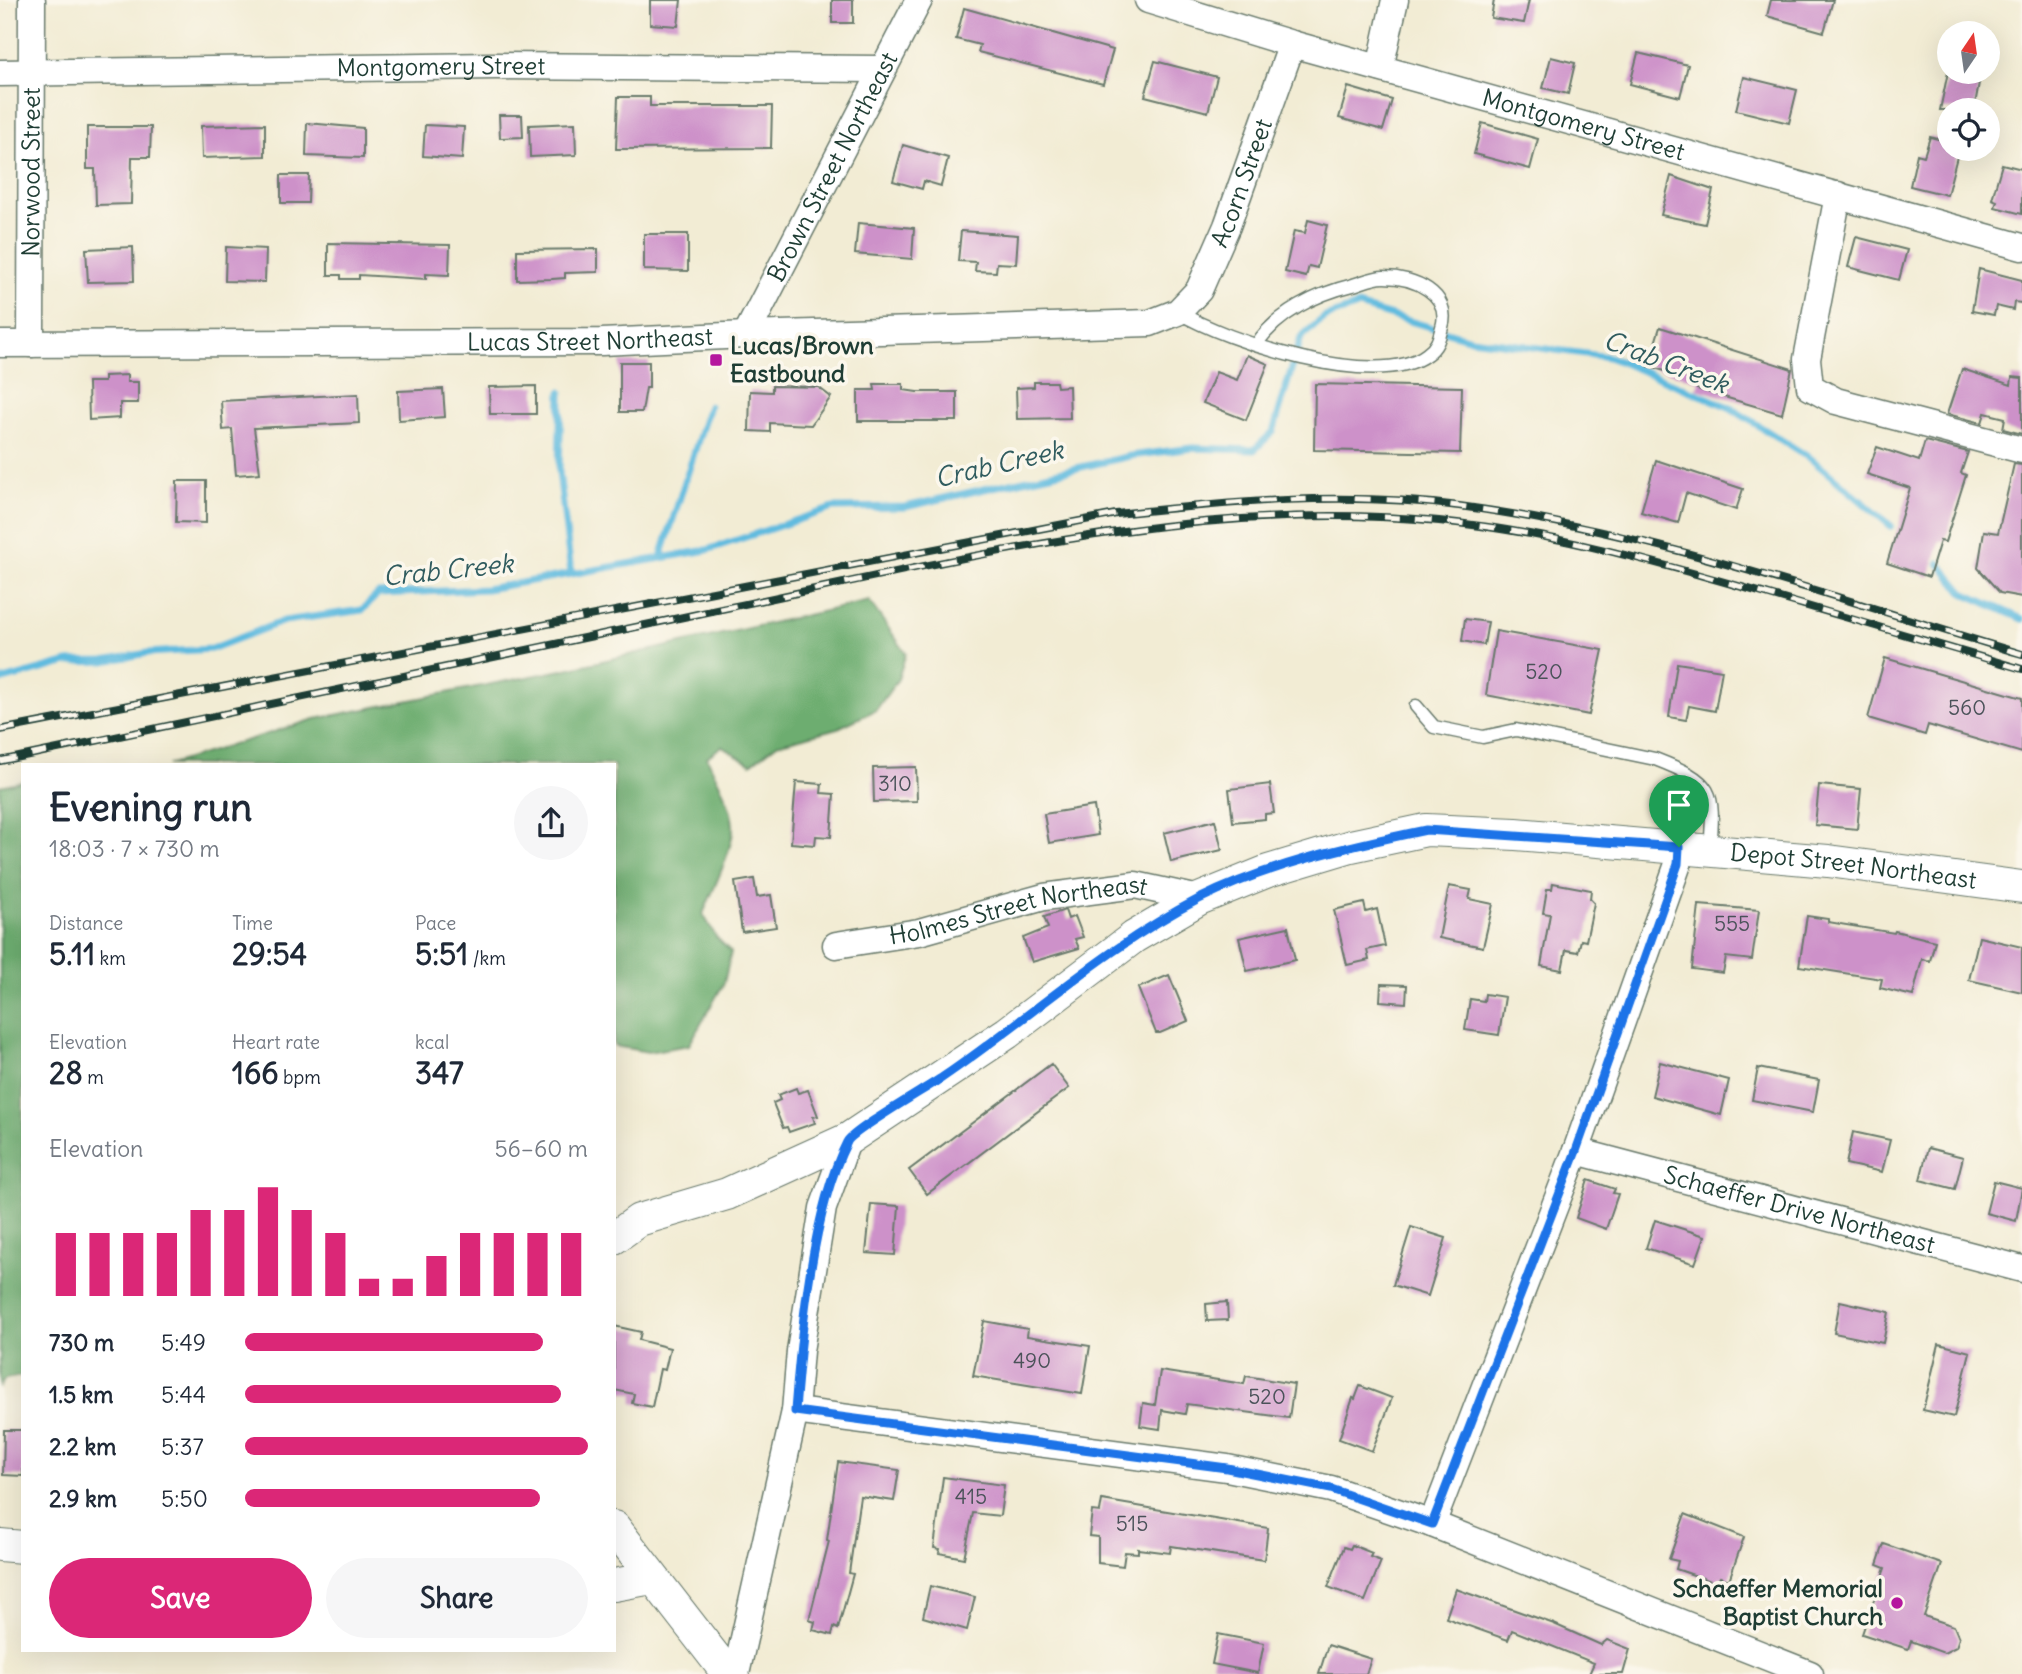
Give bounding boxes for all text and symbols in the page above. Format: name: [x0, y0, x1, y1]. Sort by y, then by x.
north arrow: [1937, 21, 2000, 84]
map controls: [1937, 21, 2000, 161]
street label: Brown Street Northeast: [760, 47, 904, 287]
street label: Montgomery Street: [336, 50, 545, 82]
street label: Montgomery Street: [1479, 82, 1688, 166]
street label: Norwood Street: [15, 87, 46, 257]
button: locate: [1937, 98, 2000, 161]
street label: Acorn Street: [1204, 115, 1278, 252]
street label: Lucas Street Northeast: [467, 321, 714, 356]
water label: Crab Creek: [1599, 323, 1735, 401]
place label: Lucas/Brown Eastbound: [730, 330, 874, 388]
marker: Lucas/Brown Eastbound: [708, 352, 724, 368]
water label: Crab Creek: [931, 432, 1068, 494]
water label: Crab Creek: [381, 546, 516, 593]
house number: 520: [1525, 658, 1563, 685]
house number: 560: [1948, 694, 1986, 721]
house number: 310: [878, 770, 912, 797]
pin: [1649, 775, 1709, 847]
text: Evening run: [49, 784, 252, 831]
button: share: [514, 786, 588, 860]
icon: arrive: [1660, 786, 1698, 824]
text: 18:03 · 7 × 730 m: [49, 834, 220, 863]
street label: Depot Street Northeast: [1729, 837, 1979, 895]
street label: Holmes Street Northeast: [887, 869, 1150, 950]
house number: 555: [1714, 910, 1750, 937]
text: Distance: [49, 911, 123, 935]
text: Time: [232, 911, 273, 935]
text: Pace: [415, 911, 456, 935]
text: 5.11: [49, 935, 95, 973]
text: 29:54: [232, 935, 307, 973]
text: 5:51: [415, 935, 468, 973]
text: km: [95, 946, 126, 970]
text: /km: [468, 946, 506, 970]
text: Elevation: [49, 1030, 127, 1054]
text: Heart rate: [232, 1030, 320, 1054]
text: kcal: [415, 1030, 449, 1054]
text: 28: [49, 1054, 83, 1092]
text: 166: [232, 1054, 279, 1092]
text: 347: [415, 1054, 464, 1092]
text: m: [83, 1065, 104, 1089]
text: bpm: [279, 1065, 321, 1089]
text: Elevation: [49, 1134, 143, 1163]
text: 56–60 m: [494, 1134, 588, 1163]
street label: Schaeffer Drive Northeast: [1661, 1159, 1938, 1259]
text: 730 m: [49, 1328, 114, 1357]
text: 5:49: [161, 1328, 206, 1357]
house number: 490: [1013, 1347, 1051, 1374]
text: 1.5 km: [49, 1380, 114, 1409]
text: 5:44: [161, 1380, 206, 1409]
house number: 520: [1248, 1383, 1286, 1410]
text: 2.2 km: [49, 1432, 116, 1461]
text: 5:37: [161, 1432, 204, 1461]
house number: 415: [955, 1483, 987, 1510]
text: 2.9 km: [49, 1484, 117, 1513]
text: 5:50: [161, 1484, 208, 1513]
house number: 515: [1116, 1510, 1148, 1537]
button: Save: [49, 1558, 312, 1638]
button: Share: [326, 1558, 588, 1638]
place label: Schaeffer Memorial Baptist Church: [1673, 1573, 1883, 1631]
marker: Schaeffer Memorial Baptist Church: [1889, 1595, 1905, 1611]

